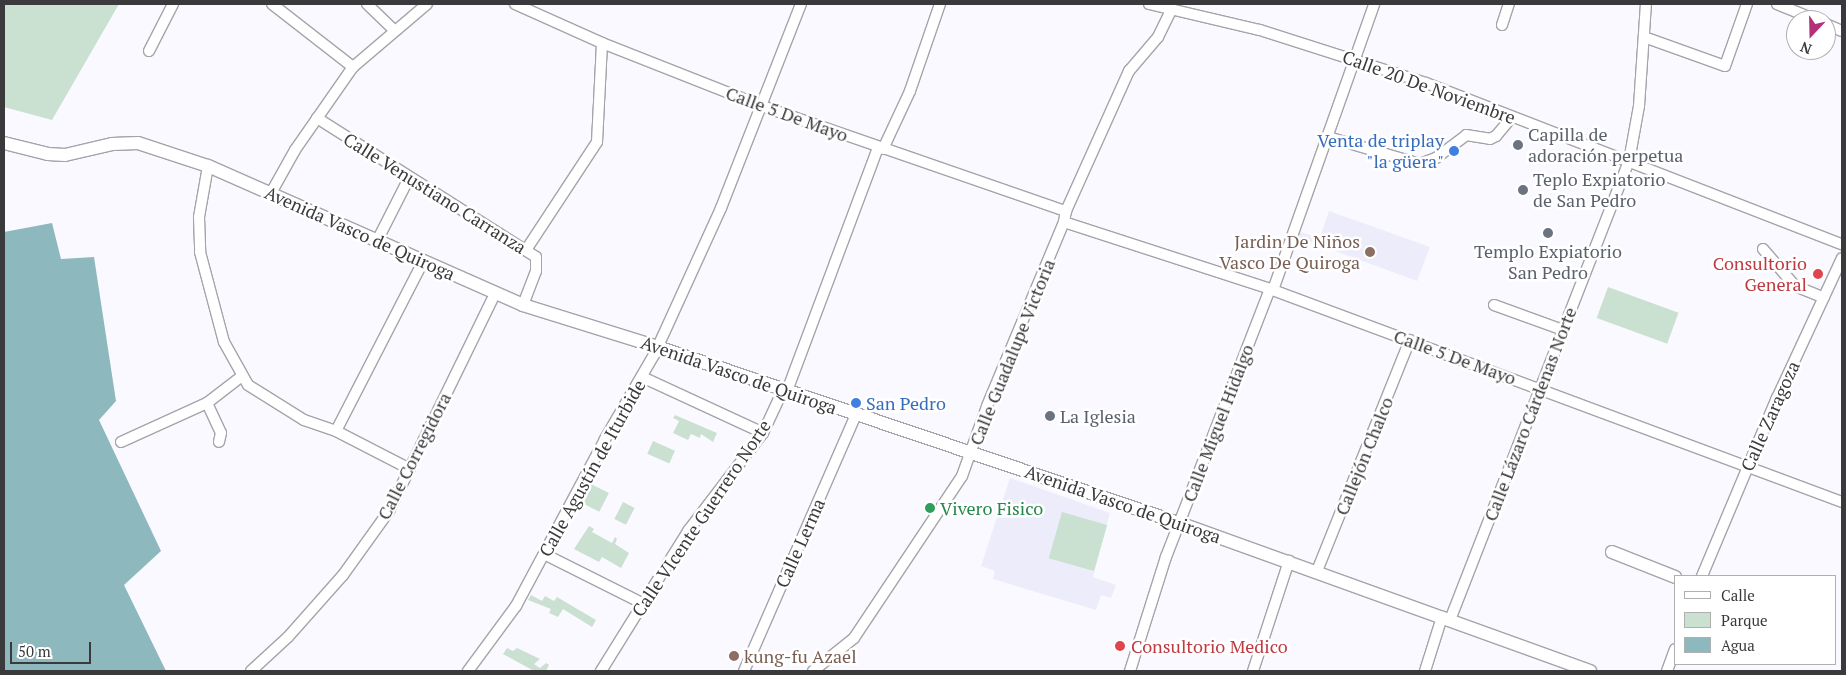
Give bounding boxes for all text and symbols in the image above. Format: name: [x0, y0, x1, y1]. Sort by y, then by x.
north arrow: [1786, 10, 1836, 60]
text: N: [1797, 38, 1814, 59]
street label: Calle 20 De Noviembre: [1340, 46, 1518, 128]
street label: Calle 5 De Mayo: [723, 82, 851, 146]
place label: Capilla de adoración perpetua: [1528, 124, 1683, 166]
street label: Calle Venustiano Carranza: [339, 128, 531, 258]
place label: Venta de triplay "la güera": [1317, 130, 1444, 172]
marker: Capilla de adoración perpetua: [1512, 139, 1524, 151]
marker: Venta de triplay "la güera": [1448, 145, 1460, 157]
place label: Teplo Expiatorio de San Pedro: [1533, 169, 1665, 212]
street label: Avenida Vasco de Quiroga: [261, 181, 459, 285]
marker: Teplo Expiatorio de San Pedro: [1517, 184, 1529, 196]
marker: Templo Expiatorio San Pedro: [1542, 227, 1554, 239]
place label: Jardin De Niños Vasco De Quiroga: [1219, 231, 1360, 274]
place label: Templo Expiatorio San Pedro: [1474, 241, 1622, 284]
marker: Jardin De Niños Vasco De Quiroga: [1364, 246, 1376, 258]
place label: Consultorio General: [1713, 253, 1807, 296]
street label: Calle Guadalupe Victoria: [965, 256, 1059, 448]
marker: Consultorio General: [1811, 267, 1825, 281]
street label: Calle Lázaro Cárdenas Norte: [1479, 304, 1581, 524]
street label: Calle 5 De Mayo: [1391, 325, 1519, 389]
street label: Avenida Vasco de Quiroga: [638, 331, 840, 419]
street label: Calle Miguel Hidalgo: [1178, 341, 1258, 505]
street label: Calle Zaragoza: [1736, 358, 1804, 474]
street label: Calle Agustín de Iturbide: [534, 376, 650, 560]
street label: Calle Corregidora: [373, 389, 455, 523]
place label: San Pedro: [866, 392, 946, 414]
street label: Callejón Chalco: [1330, 394, 1398, 518]
marker: San Pedro: [850, 397, 862, 409]
place label: La Iglesia: [1060, 405, 1136, 427]
marker: La Iglesia: [1044, 410, 1056, 422]
street label: Calle VIcente Guerrero Norte: [627, 415, 775, 621]
street label: Avenida Vasco de Quiroga: [1022, 460, 1224, 548]
street label: Calle Lerma: [771, 495, 829, 591]
place label: Vivero Fisico: [940, 497, 1043, 519]
marker: Vivero Fisico: [924, 502, 936, 514]
legend: [1674, 575, 1836, 665]
text: Calle: [1721, 585, 1755, 605]
text: Parque: [1721, 610, 1768, 630]
scale bar: [12, 632, 94, 664]
place label: Consultorio Medico: [1131, 635, 1288, 657]
text: Agua: [1721, 635, 1755, 655]
marker: Consultorio Medico: [1113, 639, 1127, 653]
text: 50 m: [18, 641, 51, 661]
place label: kung-fu Azael: [744, 645, 857, 667]
marker: kung-fu Azael: [728, 650, 740, 662]

